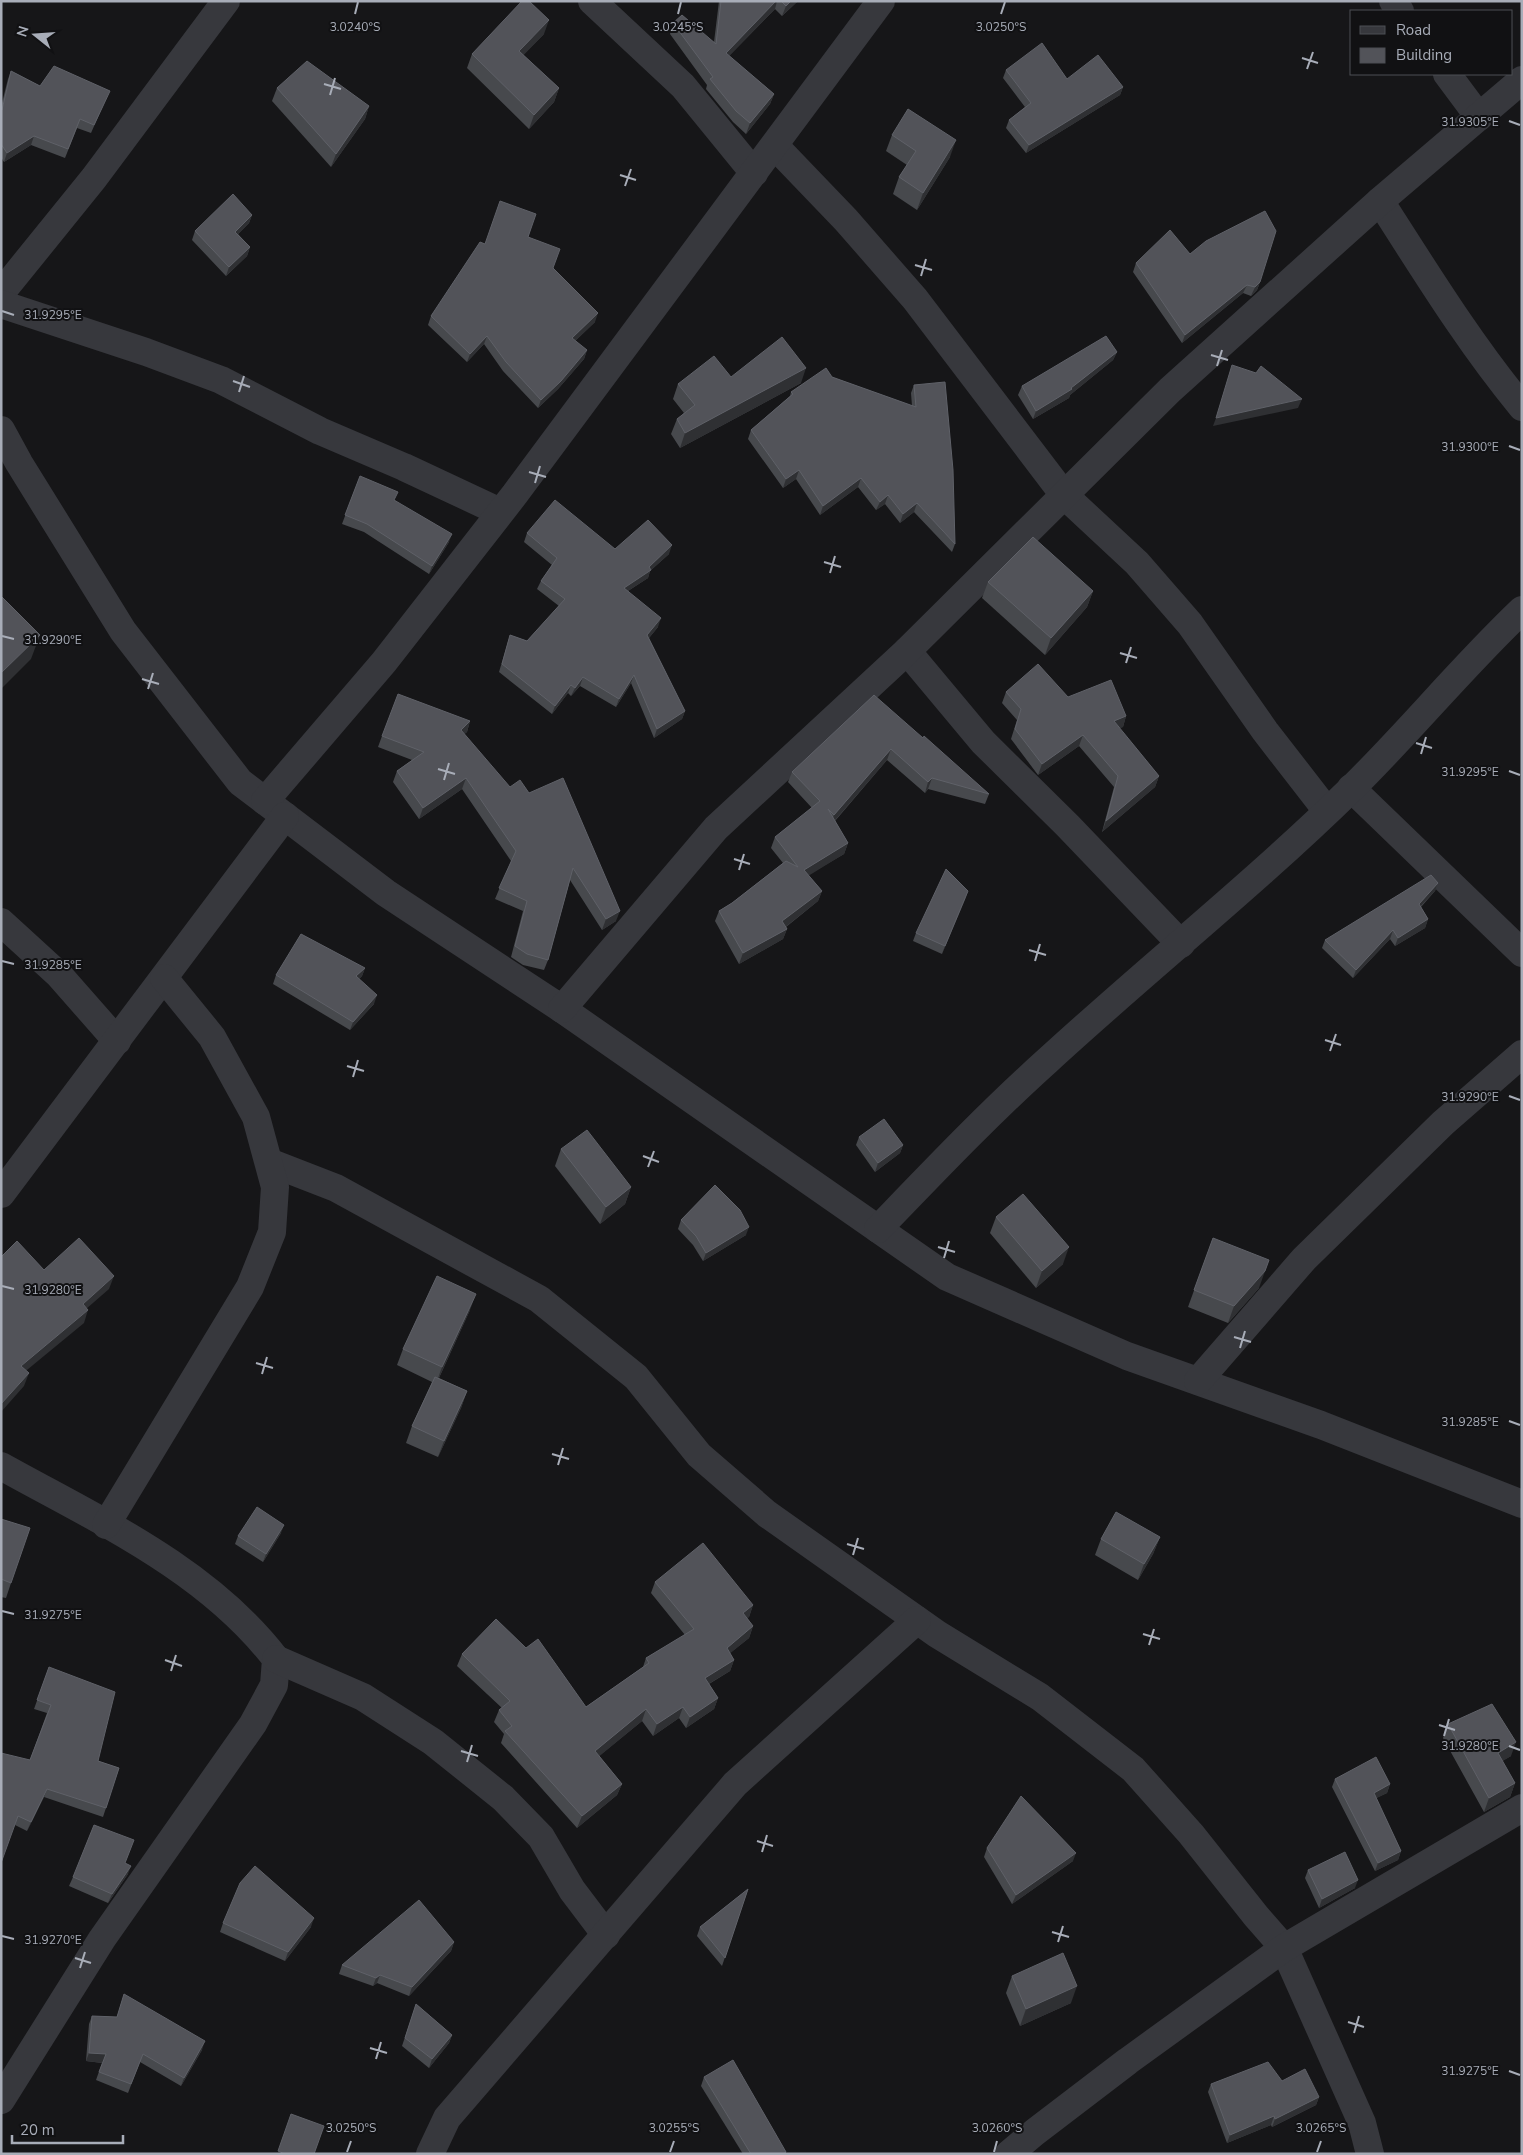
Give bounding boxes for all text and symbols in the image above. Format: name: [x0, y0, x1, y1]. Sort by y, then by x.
north arrow: [10, 10, 60, 60]
legend: [1350, 10, 1513, 75]
text: 3.0240°S: [330, 19, 380, 35]
text: 3.0245°S: [653, 19, 703, 35]
text: 3.0250°S: [976, 19, 1026, 35]
text: Road: [1396, 20, 1431, 40]
text: N: [12, 24, 34, 39]
text: Building: [1396, 45, 1452, 65]
text: 31.9305°E: [1441, 114, 1499, 130]
text: 31.9295°E: [24, 307, 82, 323]
text: 31.9300°E: [1441, 439, 1499, 455]
text: 31.9290°E: [24, 632, 82, 648]
text: 31.9295°E: [1441, 764, 1499, 780]
text: 31.9285°E: [24, 957, 82, 973]
text: 31.9290°E: [1441, 1089, 1499, 1105]
text: 31.9280°E: [24, 1282, 82, 1298]
text: 31.9285°E: [1441, 1414, 1499, 1430]
text: 31.9275°E: [24, 1607, 82, 1623]
text: 31.9280°E: [1441, 1738, 1499, 1754]
text: 31.9270°E: [24, 1932, 82, 1948]
text: 31.9275°E: [1441, 2063, 1499, 2079]
scale bar: [12, 2112, 124, 2144]
text: 20 m: [20, 2120, 55, 2140]
text: 3.0250°S: [326, 2120, 376, 2136]
text: 3.0255°S: [649, 2120, 699, 2136]
text: 3.0260°S: [972, 2120, 1022, 2136]
text: 3.0265°S: [1296, 2120, 1346, 2136]

